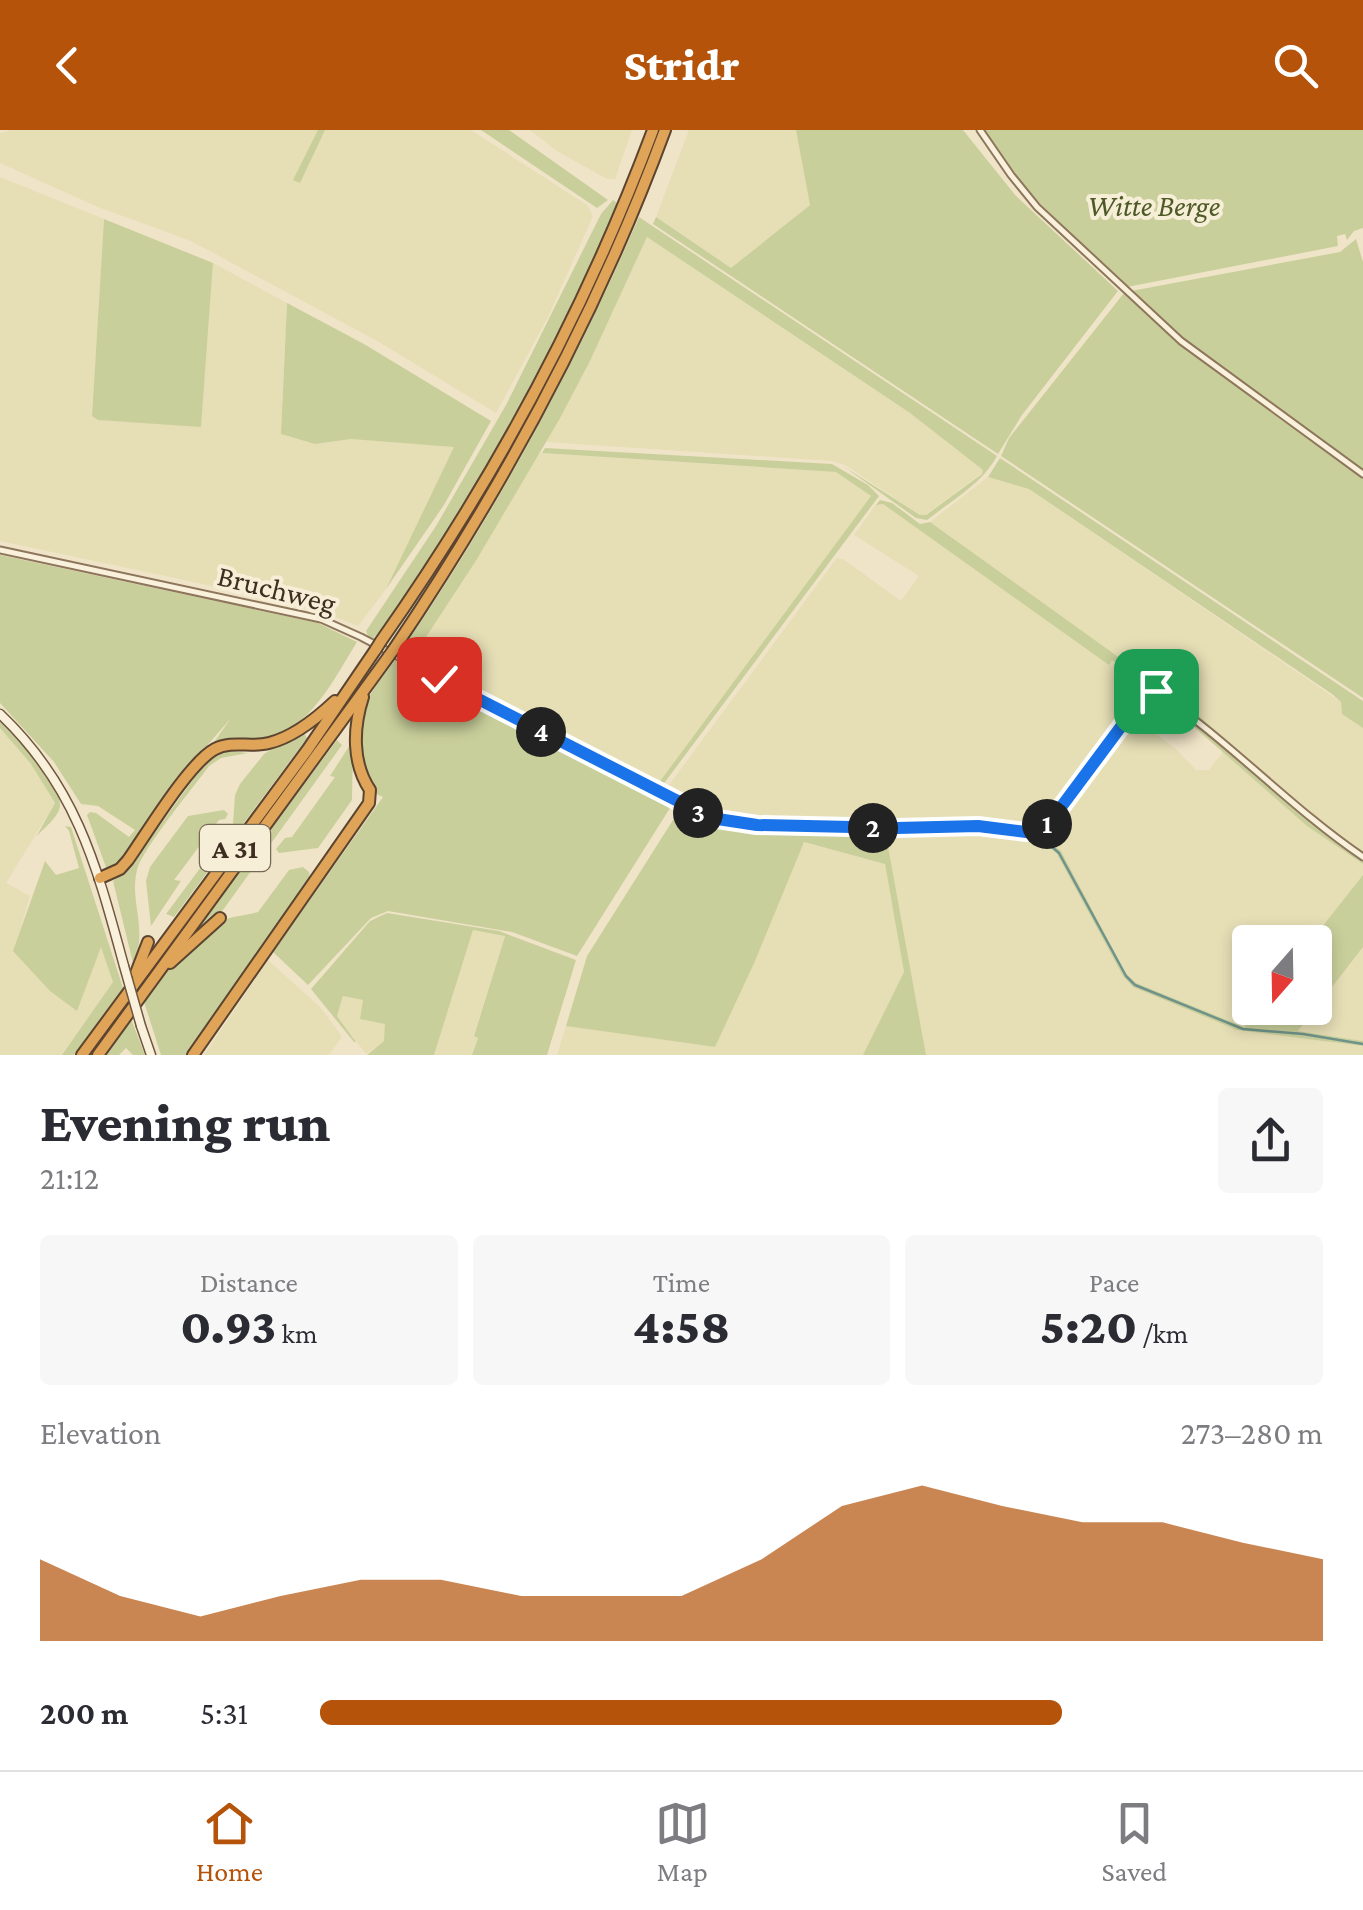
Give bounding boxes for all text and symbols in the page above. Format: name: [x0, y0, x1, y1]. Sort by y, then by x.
icon: back: [40, 38, 95, 93]
icon: search: [1268, 38, 1323, 93]
text: Stridr: [623, 40, 740, 90]
park label: Witte Berge: [1088, 189, 1220, 223]
street label: Bruchweg: [214, 558, 340, 621]
pin: [397, 637, 482, 722]
pin: [1114, 649, 1199, 734]
icon: check: [412, 652, 467, 707]
icon: arrive: [1129, 664, 1184, 719]
pin: 4: [516, 707, 566, 757]
text: 4: [533, 716, 549, 747]
pin: 3: [673, 788, 723, 838]
text: 3: [691, 797, 705, 828]
pin: 1: [1022, 799, 1072, 849]
pin: 2: [848, 803, 898, 853]
text: 1: [1042, 808, 1052, 839]
text: 2: [866, 812, 880, 843]
road number: A 31: [200, 825, 270, 871]
north arrow: [1232, 925, 1332, 1025]
map controls: [1232, 925, 1332, 1025]
button: share: [1218, 1088, 1323, 1193]
text: Evening run: [40, 1092, 330, 1153]
text: 21:12: [40, 1160, 99, 1196]
text: Distance: [200, 1267, 298, 1298]
text: Time: [653, 1267, 710, 1298]
text: Pace: [1089, 1267, 1139, 1298]
text: 0.93: [180, 1298, 276, 1354]
text: 4:58: [633, 1298, 730, 1354]
text: 5:20: [1040, 1298, 1137, 1354]
text: km: [276, 1318, 317, 1349]
text: /km: [1137, 1318, 1188, 1349]
text: Elevation: [40, 1415, 161, 1451]
text: 273–280 m: [1181, 1415, 1323, 1451]
text: 200 m: [40, 1695, 128, 1731]
text: 5:31: [200, 1695, 248, 1731]
tab: Home: [196, 1796, 263, 1887]
tab: Map: [655, 1796, 710, 1887]
tab: Saved: [1101, 1796, 1167, 1887]

